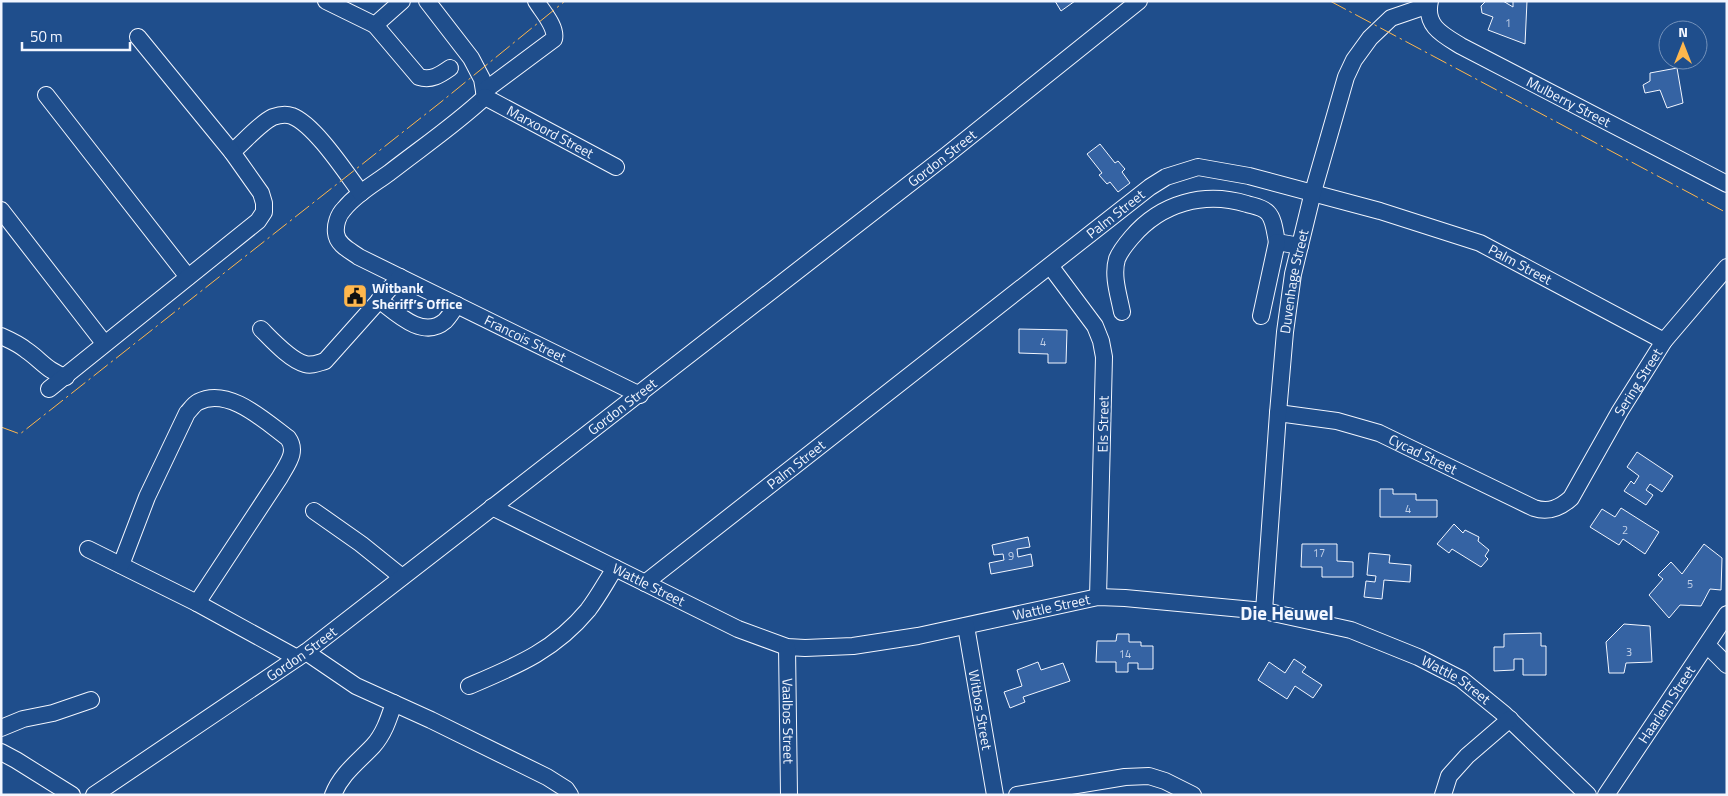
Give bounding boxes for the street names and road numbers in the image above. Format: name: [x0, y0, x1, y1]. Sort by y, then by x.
street label: Mulberry Street: [1523, 71, 1615, 132]
street label: Marxoord Street: [503, 100, 598, 163]
street label: Gordon Street: [903, 124, 981, 192]
street label: Palm Street: [1081, 184, 1149, 243]
street label: Duvenhage Street: [1274, 227, 1314, 335]
street label: Palm Street: [1485, 238, 1556, 290]
street label: Francois Street: [481, 309, 570, 367]
street label: Sering Street: [1608, 344, 1667, 419]
street label: Gordon Street: [583, 373, 661, 440]
street label: Els Street: [1092, 395, 1113, 453]
street label: Cycad Street: [1385, 428, 1461, 479]
street label: Palm Street: [762, 434, 830, 494]
street label: Wattle Street: [609, 557, 689, 611]
street label: Wattle Street: [1011, 588, 1092, 625]
street label: Gordon Street: [262, 621, 341, 686]
street label: Wattle Street: [1418, 649, 1495, 709]
street label: Haarlem Street: [1633, 661, 1700, 747]
street label: Witbos Street: [964, 668, 998, 751]
street label: Vaalbos Street: [777, 678, 800, 764]

